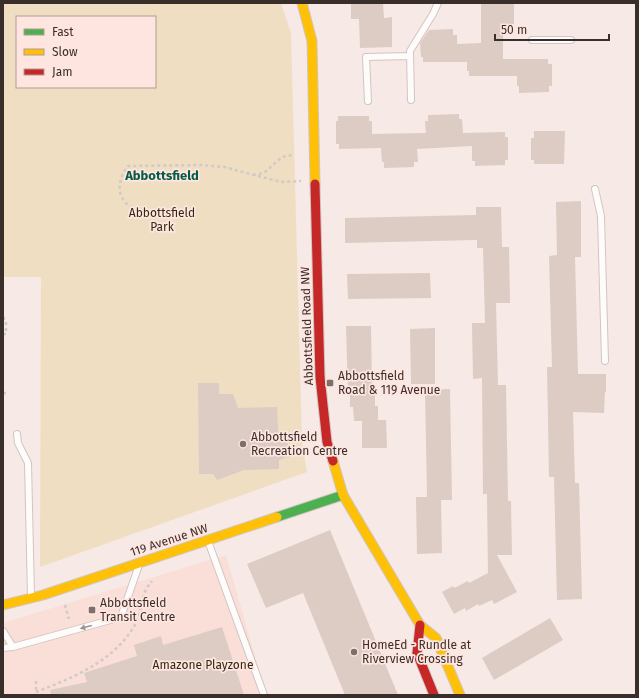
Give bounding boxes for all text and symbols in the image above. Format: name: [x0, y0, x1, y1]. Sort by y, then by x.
legend: [16, 16, 156, 88]
scale bar: [495, 16, 609, 42]
text: 50 m: [501, 23, 527, 37]
text: Fast: [52, 25, 74, 39]
text: Slow: [52, 45, 78, 59]
text: Jam: [52, 65, 72, 79]
district label: Abbottsfield: [124, 168, 199, 183]
park label: Abbottsfield Park: [129, 206, 195, 234]
street label: Abbottsfield Road NW: [298, 266, 316, 386]
place label: Abbottsfield Road & 119 Avenue: [338, 369, 440, 397]
marker: Abbottsfield Road & 119 Avenue: [325, 378, 335, 388]
place label: Abbottsfield Recreation Centre: [251, 430, 348, 458]
marker: Abbottsfield Recreation Centre: [238, 439, 248, 449]
street label: 119 Avenue NW: [128, 521, 210, 559]
place label: Abbottsfield Transit Centre: [100, 596, 175, 624]
marker: Abbottsfield Transit Centre: [87, 605, 97, 615]
one-way arrow: [80, 624, 92, 630]
place label: HomeEd - Rundle at Riverview Crossing: [362, 638, 472, 666]
marker: HomeEd - Rundle at Riverview Crossing: [349, 647, 359, 657]
park label: Amazone Playzone: [153, 658, 253, 672]

